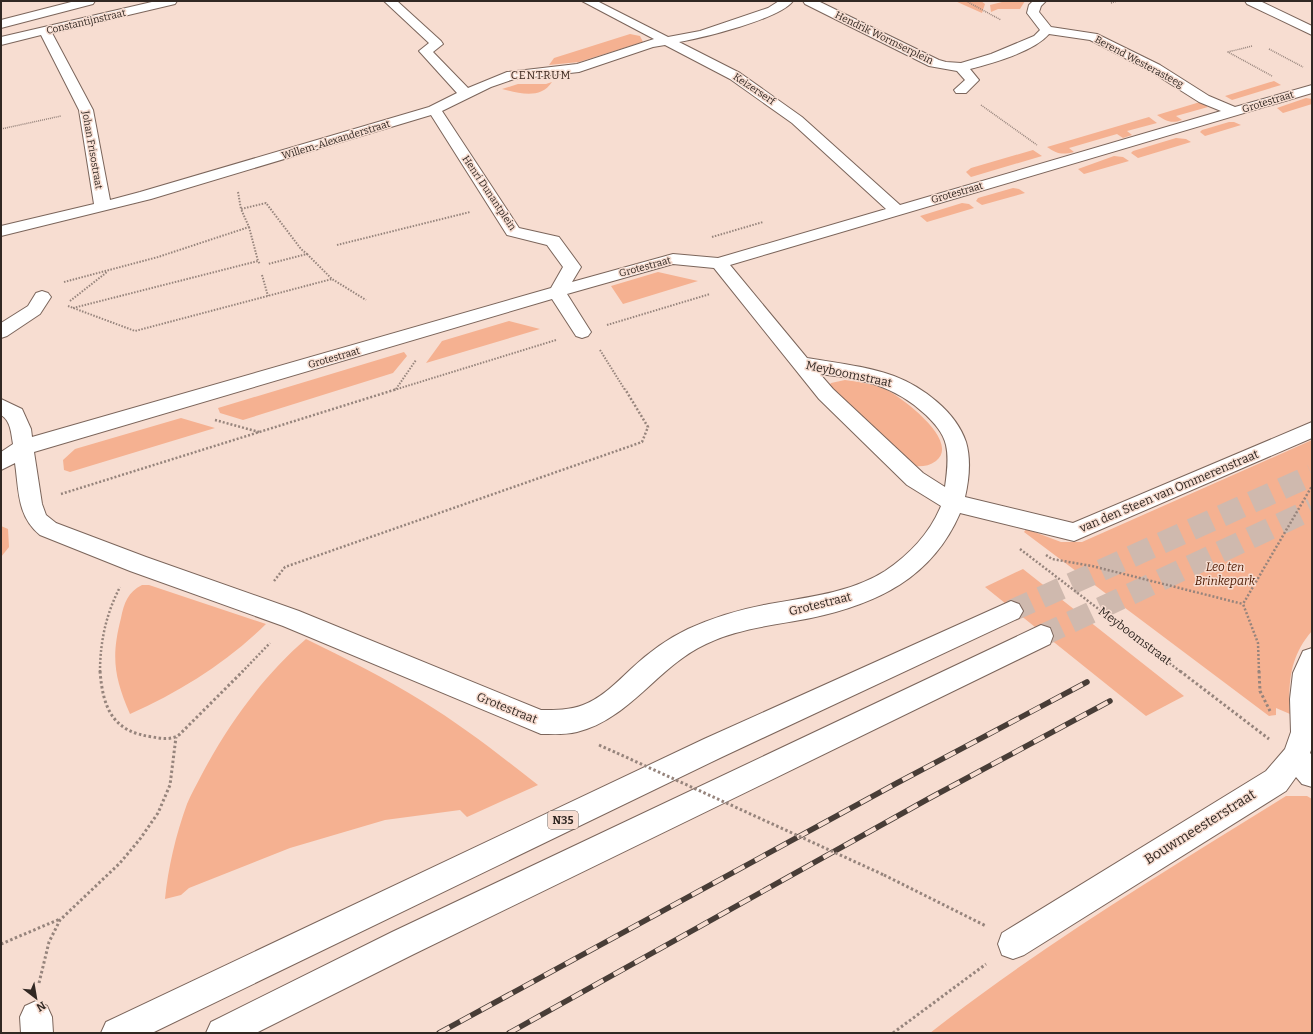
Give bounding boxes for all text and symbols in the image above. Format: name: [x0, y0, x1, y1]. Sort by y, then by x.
street label: Constantijnstraat: [45, 7, 127, 37]
street label: Hendrik Wormserplein: [833, 9, 936, 67]
street label: Berend Westerasteeg: [1093, 34, 1186, 91]
district label: CENTRUM: [511, 69, 571, 82]
street label: Keizerserf: [731, 71, 778, 108]
street label: Grotestraat: [1241, 88, 1296, 116]
street label: Johan Frisostraat: [79, 109, 105, 190]
street label: Willem-Alexanderstraat: [280, 118, 392, 162]
street label: Henri Dunantplein: [460, 153, 519, 233]
street label: Grotestraat: [930, 180, 985, 206]
street label: Grotestraat: [618, 254, 673, 280]
street label: Grotestraat: [307, 345, 362, 371]
street label: Meyboomstraat: [805, 358, 894, 390]
street label: van den Steen van Ommerenstraat: [1076, 447, 1261, 536]
park label: Leo ten Brinkepark: [1195, 560, 1256, 588]
street label: Grotestraat: [787, 589, 853, 619]
street label: Meyboomstraat: [1096, 604, 1175, 668]
street label: Grotestraat: [475, 690, 540, 727]
street label: Bouwmeesterstraat: [1141, 786, 1259, 868]
road number: N35: [548, 811, 578, 829]
north arrow: [16, 978, 56, 1018]
text: N: [33, 998, 48, 1014]

